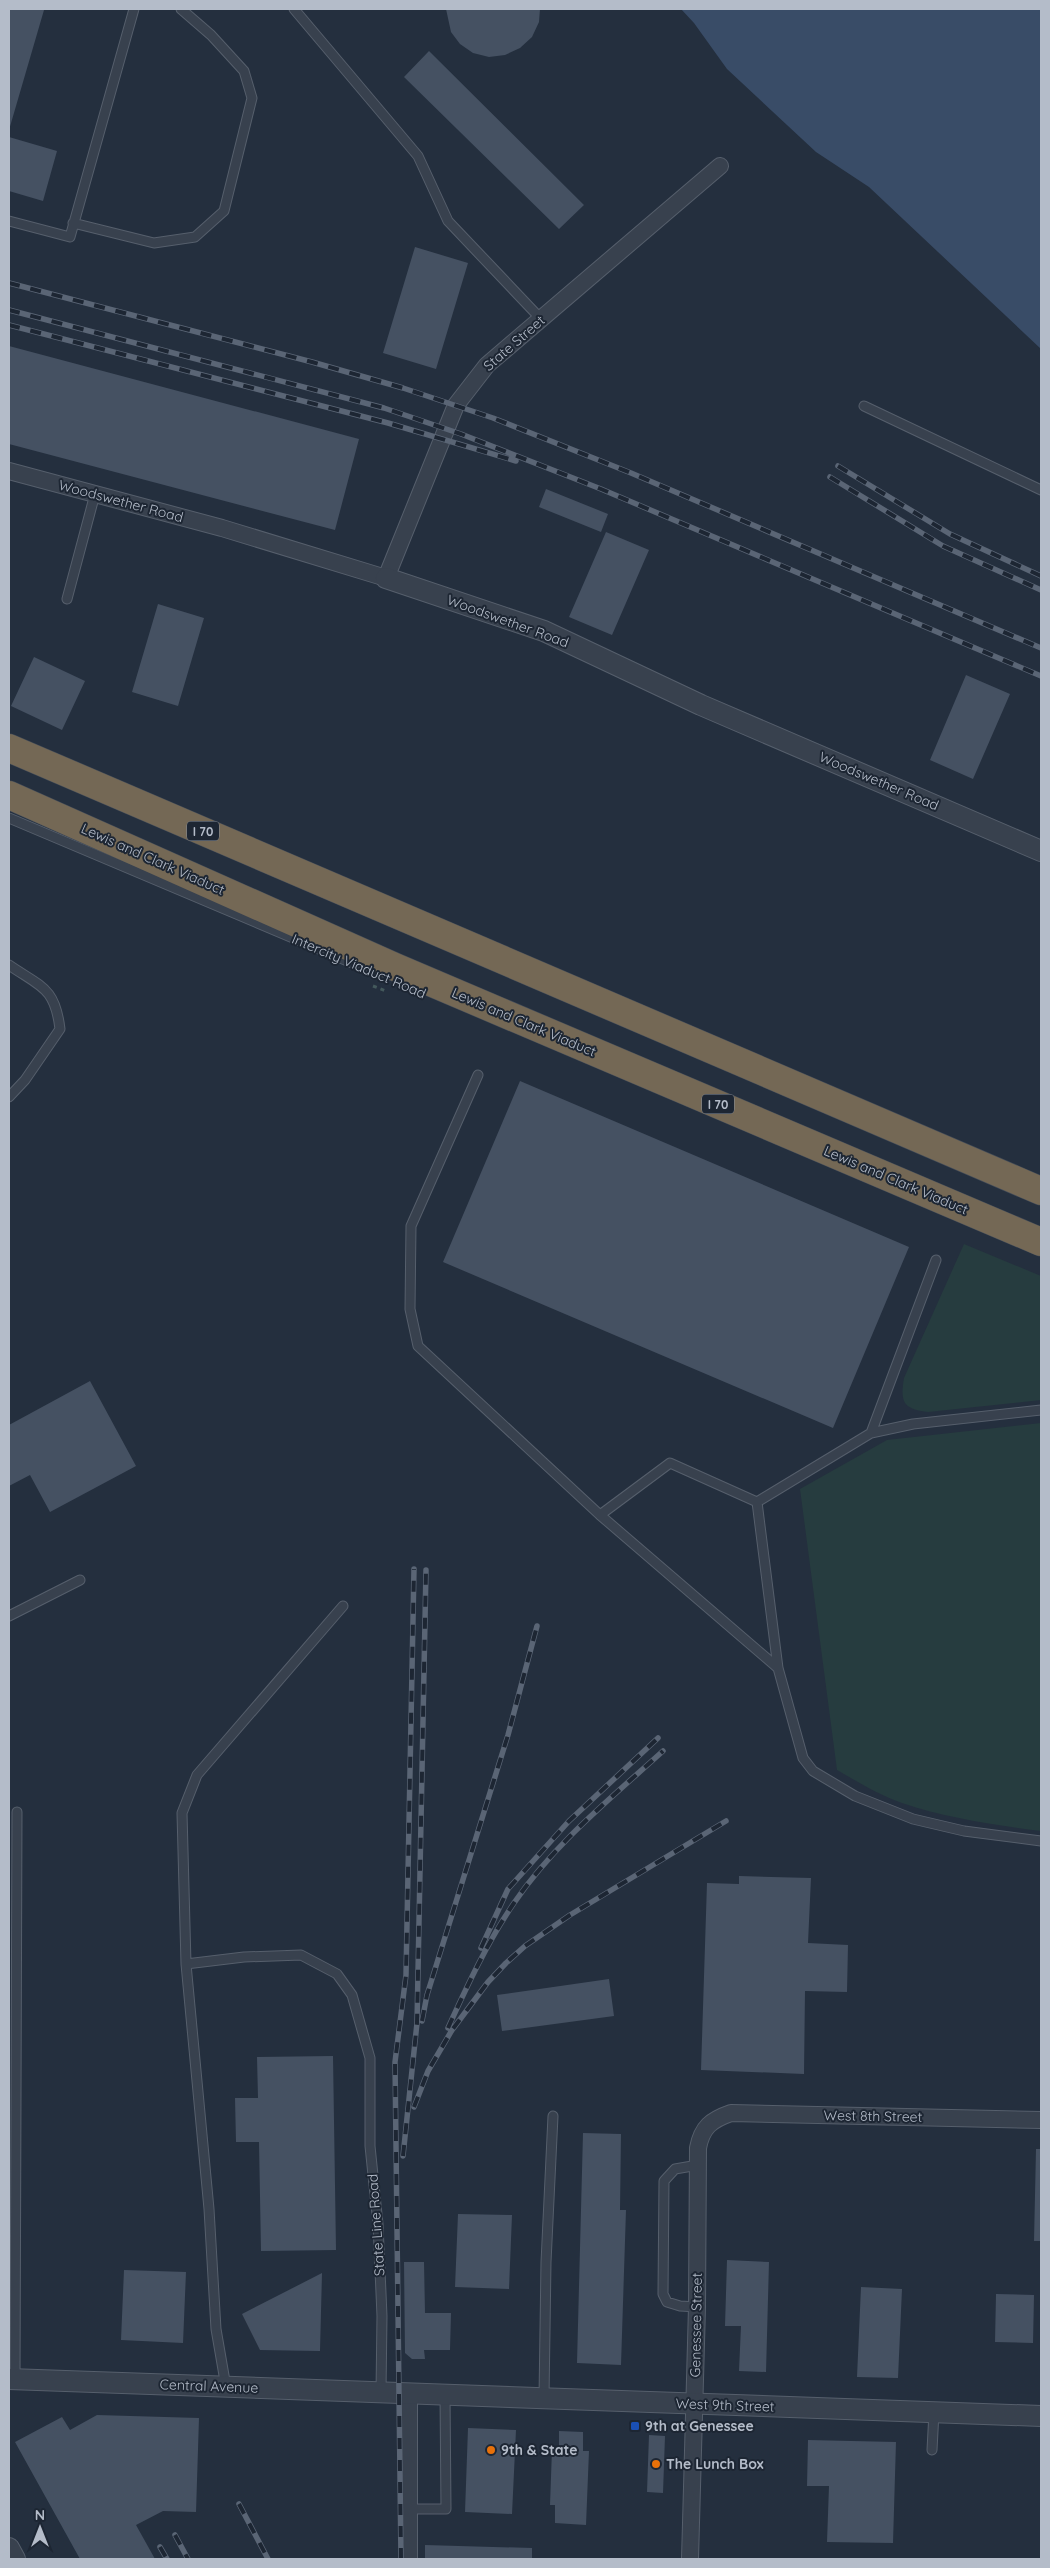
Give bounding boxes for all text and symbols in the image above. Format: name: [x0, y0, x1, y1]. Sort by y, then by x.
street label: State Street: [479, 311, 549, 375]
street label: Woodswether Road: [57, 476, 185, 526]
street label: Woodswether Road: [445, 591, 571, 651]
street label: Woodswether Road: [816, 748, 942, 814]
street label: Lewis and Clark Viaduct: [78, 819, 228, 899]
road number: I 70: [187, 821, 219, 840]
street label: Intercity Viaduct Road: [289, 930, 429, 1002]
street label: Lewis and Clark Viaduct: [449, 983, 599, 1061]
road number: I 70: [702, 1094, 734, 1114]
street label: Lewis and Clark Viaduct: [821, 1141, 971, 1219]
street label: West 8th Street: [823, 2106, 923, 2126]
street label: State Line Road: [363, 2173, 389, 2277]
street label: Genessee Street: [686, 2272, 706, 2377]
street label: Central Avenue: [159, 2375, 259, 2397]
street label: West 9th Street: [675, 2394, 775, 2416]
place label: 9th at Genessee: [645, 2417, 754, 2435]
marker: 9th at Genessee: [629, 2420, 641, 2432]
place label: 9th & State: [501, 2441, 577, 2459]
marker: 9th & State: [485, 2444, 497, 2456]
place label: The Lunch Box: [666, 2455, 764, 2473]
marker: The Lunch Box: [650, 2458, 662, 2470]
north arrow: [15, 2503, 65, 2553]
text: N: [35, 2506, 45, 2524]

